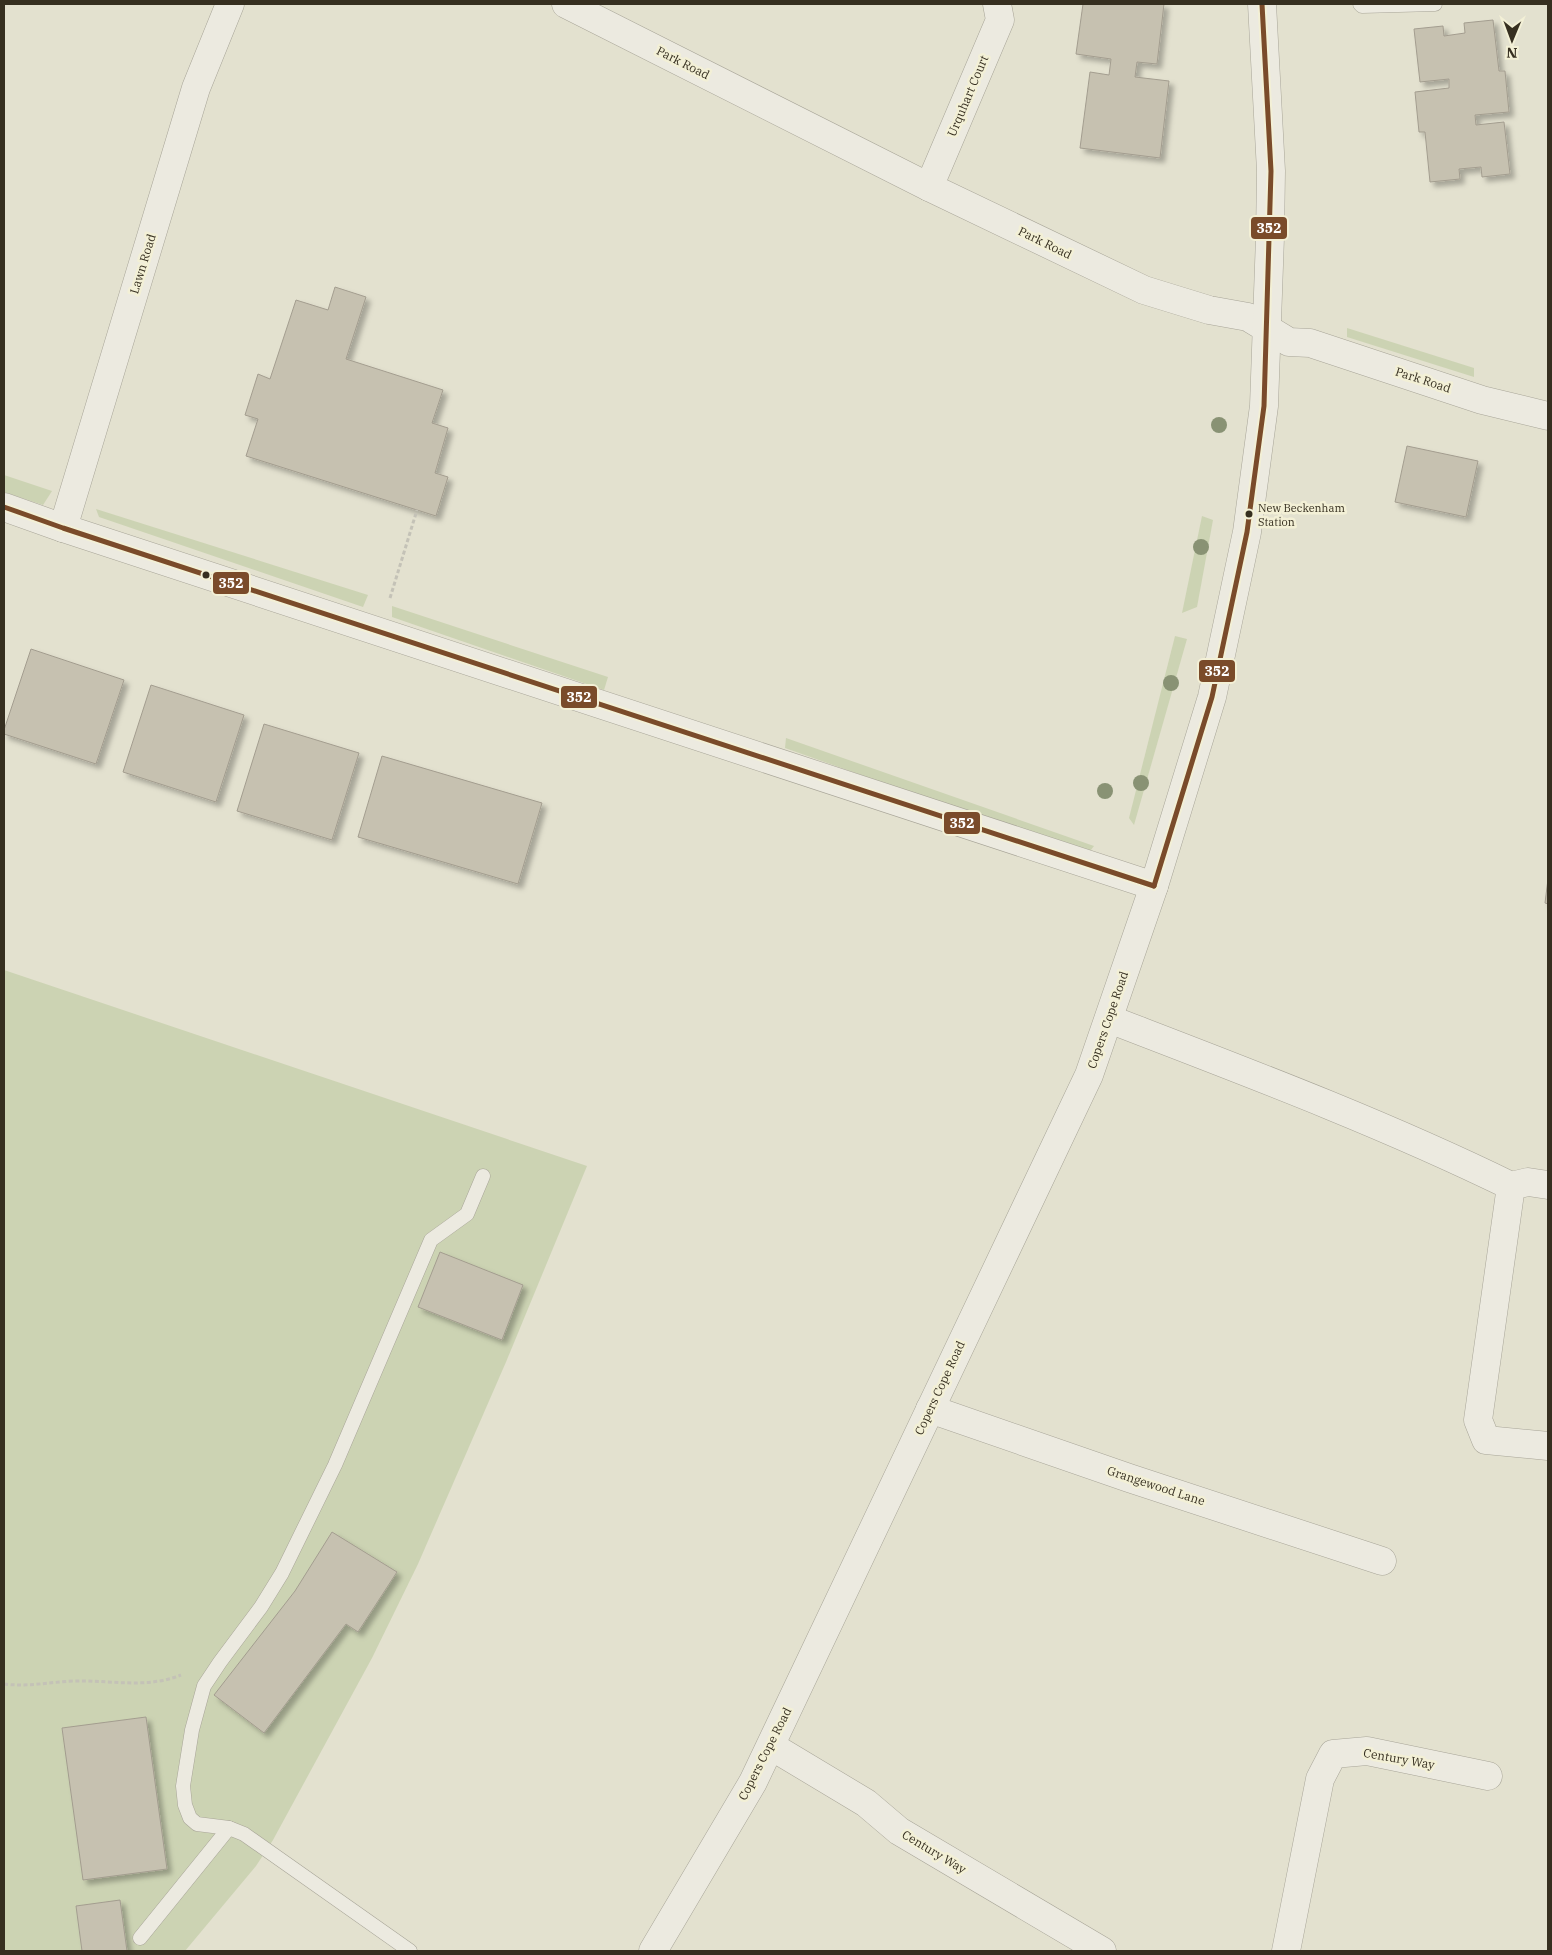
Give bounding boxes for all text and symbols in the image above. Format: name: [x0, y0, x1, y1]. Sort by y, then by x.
north arrow: [1487, 15, 1537, 65]
street label: Park Road: [654, 43, 712, 82]
text: N: [1506, 44, 1517, 62]
street label: Urquhart Court: [944, 53, 991, 139]
line badge: 352: [1250, 216, 1288, 240]
text: 352: [1256, 219, 1282, 237]
street label: Park Road: [1016, 223, 1074, 262]
street label: Lawn Road: [126, 232, 159, 296]
street label: Park Road: [1393, 363, 1453, 396]
place label: New Beckenham Station: [1258, 501, 1345, 529]
marker: New Beckenham Station: [1244, 509, 1254, 519]
unlabelled marker: [201, 570, 211, 580]
line badge: 352: [212, 571, 250, 595]
text: 352: [218, 574, 244, 592]
line badge: 352: [1198, 659, 1236, 683]
text: 352: [1204, 662, 1230, 680]
line badge: 352: [560, 685, 598, 709]
text: 352: [566, 688, 592, 706]
line badge: 352: [943, 811, 981, 835]
text: 352: [949, 814, 975, 832]
street label: Copers Cope Road: [1084, 969, 1131, 1071]
street label: Copers Cope Road: [911, 1338, 968, 1437]
street label: Grangewood Lane: [1105, 1463, 1207, 1508]
street label: Copers Cope Road: [735, 1705, 794, 1803]
street label: Century Way: [1362, 1745, 1436, 1772]
street label: Century Way: [900, 1827, 969, 1877]

